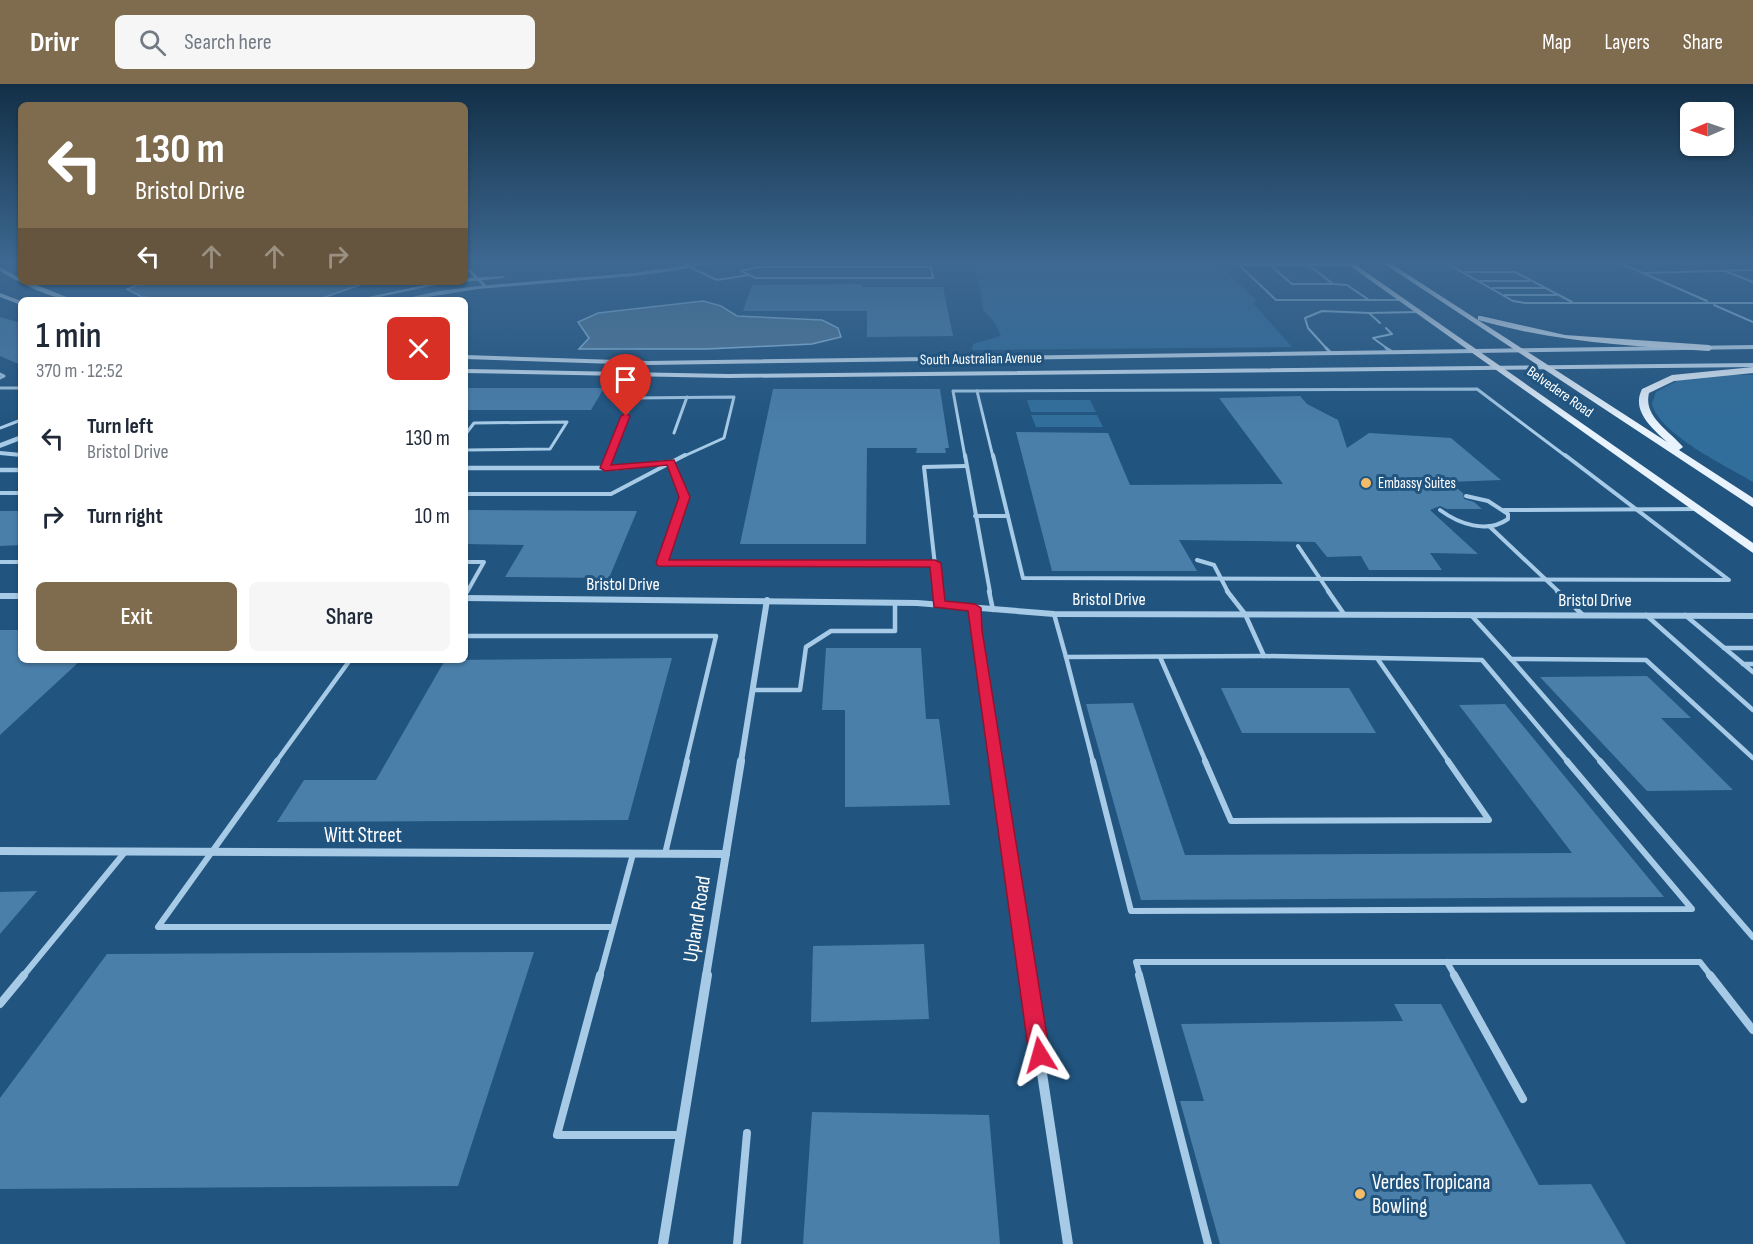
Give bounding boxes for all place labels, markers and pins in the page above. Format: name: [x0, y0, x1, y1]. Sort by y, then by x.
pin: [600, 354, 651, 416]
place label: Embassy Suites: [1378, 474, 1456, 493]
marker: Embassy Suites: [1359, 476, 1373, 490]
place label: Verdes Tropicana Bowling: [1372, 1170, 1490, 1219]
marker: Verdes Tropicana Bowling: [1353, 1187, 1367, 1201]

